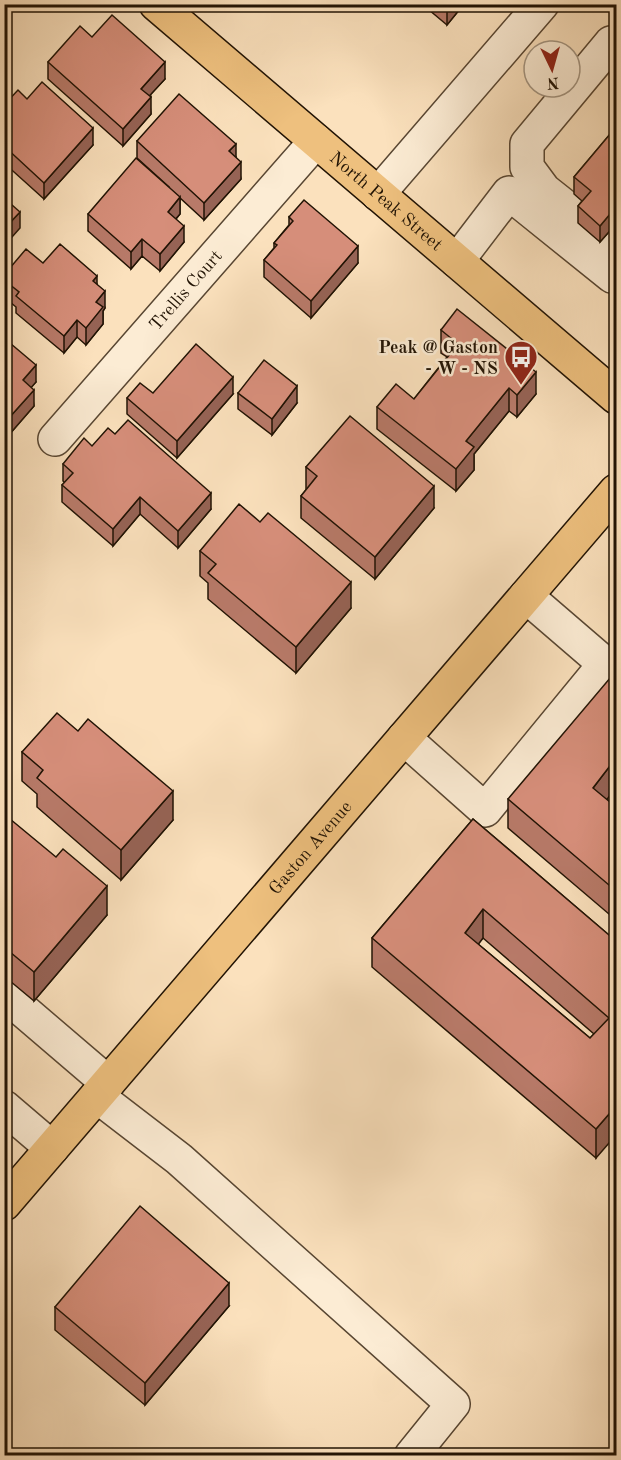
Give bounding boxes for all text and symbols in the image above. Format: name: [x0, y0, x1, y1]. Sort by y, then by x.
north arrow: [522, 39, 582, 99]
text: N: [546, 73, 560, 91]
street label: North Peak Street: [326, 149, 446, 255]
street label: Trellis Court: [146, 247, 226, 334]
place label: Peak @ Gaston - W - NS: [378, 339, 498, 378]
bus stop icon: Peak @ Gaston - W - NS: [503, 339, 539, 386]
street label: Gaston Avenue: [266, 798, 356, 898]

